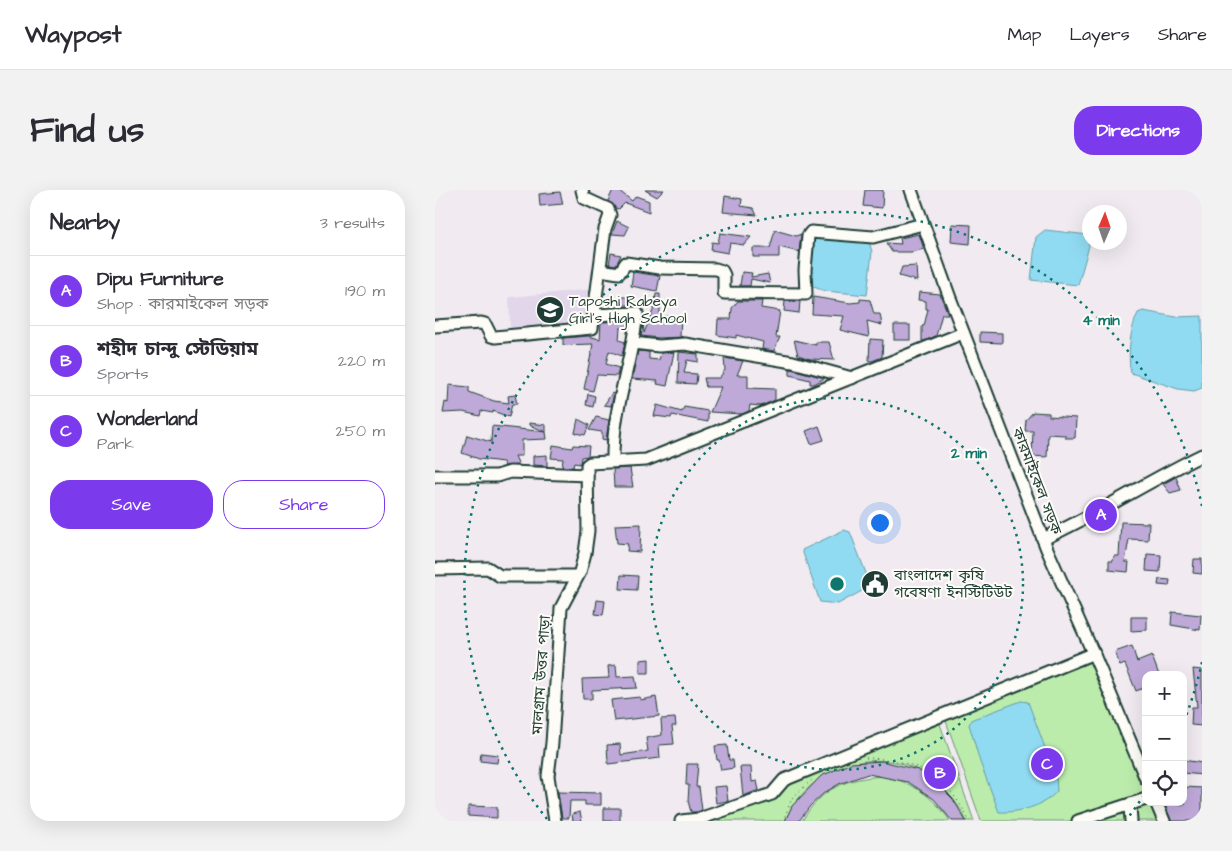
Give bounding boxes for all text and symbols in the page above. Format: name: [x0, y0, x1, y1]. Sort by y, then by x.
text: Waypost: [25, 18, 122, 52]
text: Map: [1007, 22, 1041, 47]
text: Layers: [1069, 22, 1130, 47]
text: Share: [1158, 22, 1207, 47]
text: Find us: [30, 106, 144, 155]
button: Directions: [1074, 106, 1202, 155]
north arrow: [1082, 205, 1127, 250]
text: Nearby: [50, 208, 120, 237]
text: 3 results: [320, 212, 385, 234]
text: Dipu Furniture: [97, 266, 224, 293]
text: A: [61, 280, 71, 302]
text: 190 m: [345, 280, 385, 302]
place label: Taposhi Rabeya Girl's High School: [569, 291, 687, 330]
text: Shop · কারমাইকেল সড়ক: [97, 293, 269, 315]
school or university icon: Taposhi Rabeya Girl's High School: [535, 295, 565, 325]
text: 4 min: [1082, 310, 1120, 331]
text: শহীদ চান্দু স্টেডিয়াম: [97, 336, 258, 363]
text: B: [60, 350, 72, 372]
text: 220 m: [338, 350, 385, 372]
text: Sports: [97, 363, 149, 385]
text: Wonderland: [97, 406, 197, 433]
text: C: [60, 420, 72, 442]
text: 250 m: [336, 420, 385, 442]
street label: কারমাইকেল সড়ক: [1006, 424, 1067, 538]
text: Park: [97, 433, 134, 455]
text: 2 min: [950, 443, 988, 464]
button: Save: [50, 480, 213, 529]
button: Share: [223, 480, 385, 529]
pin: A: [1085, 496, 1117, 534]
your location: [867, 510, 893, 536]
place label: বাংলাদেশ কৃষি গবেষণা ইনস্টিটিউট: [893, 565, 1013, 603]
public building icon: বাংলাদেশ কৃষি গবেষণা ইনস্টিটিউট: [860, 569, 890, 599]
centre of rings: [828, 575, 846, 593]
street label: মালগ্রাম উত্তর পাড়া: [527, 614, 556, 736]
map controls: [1142, 671, 1187, 806]
button: +: [1142, 671, 1187, 716]
button: −: [1142, 716, 1187, 761]
pin: C: [1031, 745, 1063, 783]
pin: B: [924, 754, 956, 792]
button: locate: [1142, 761, 1187, 806]

